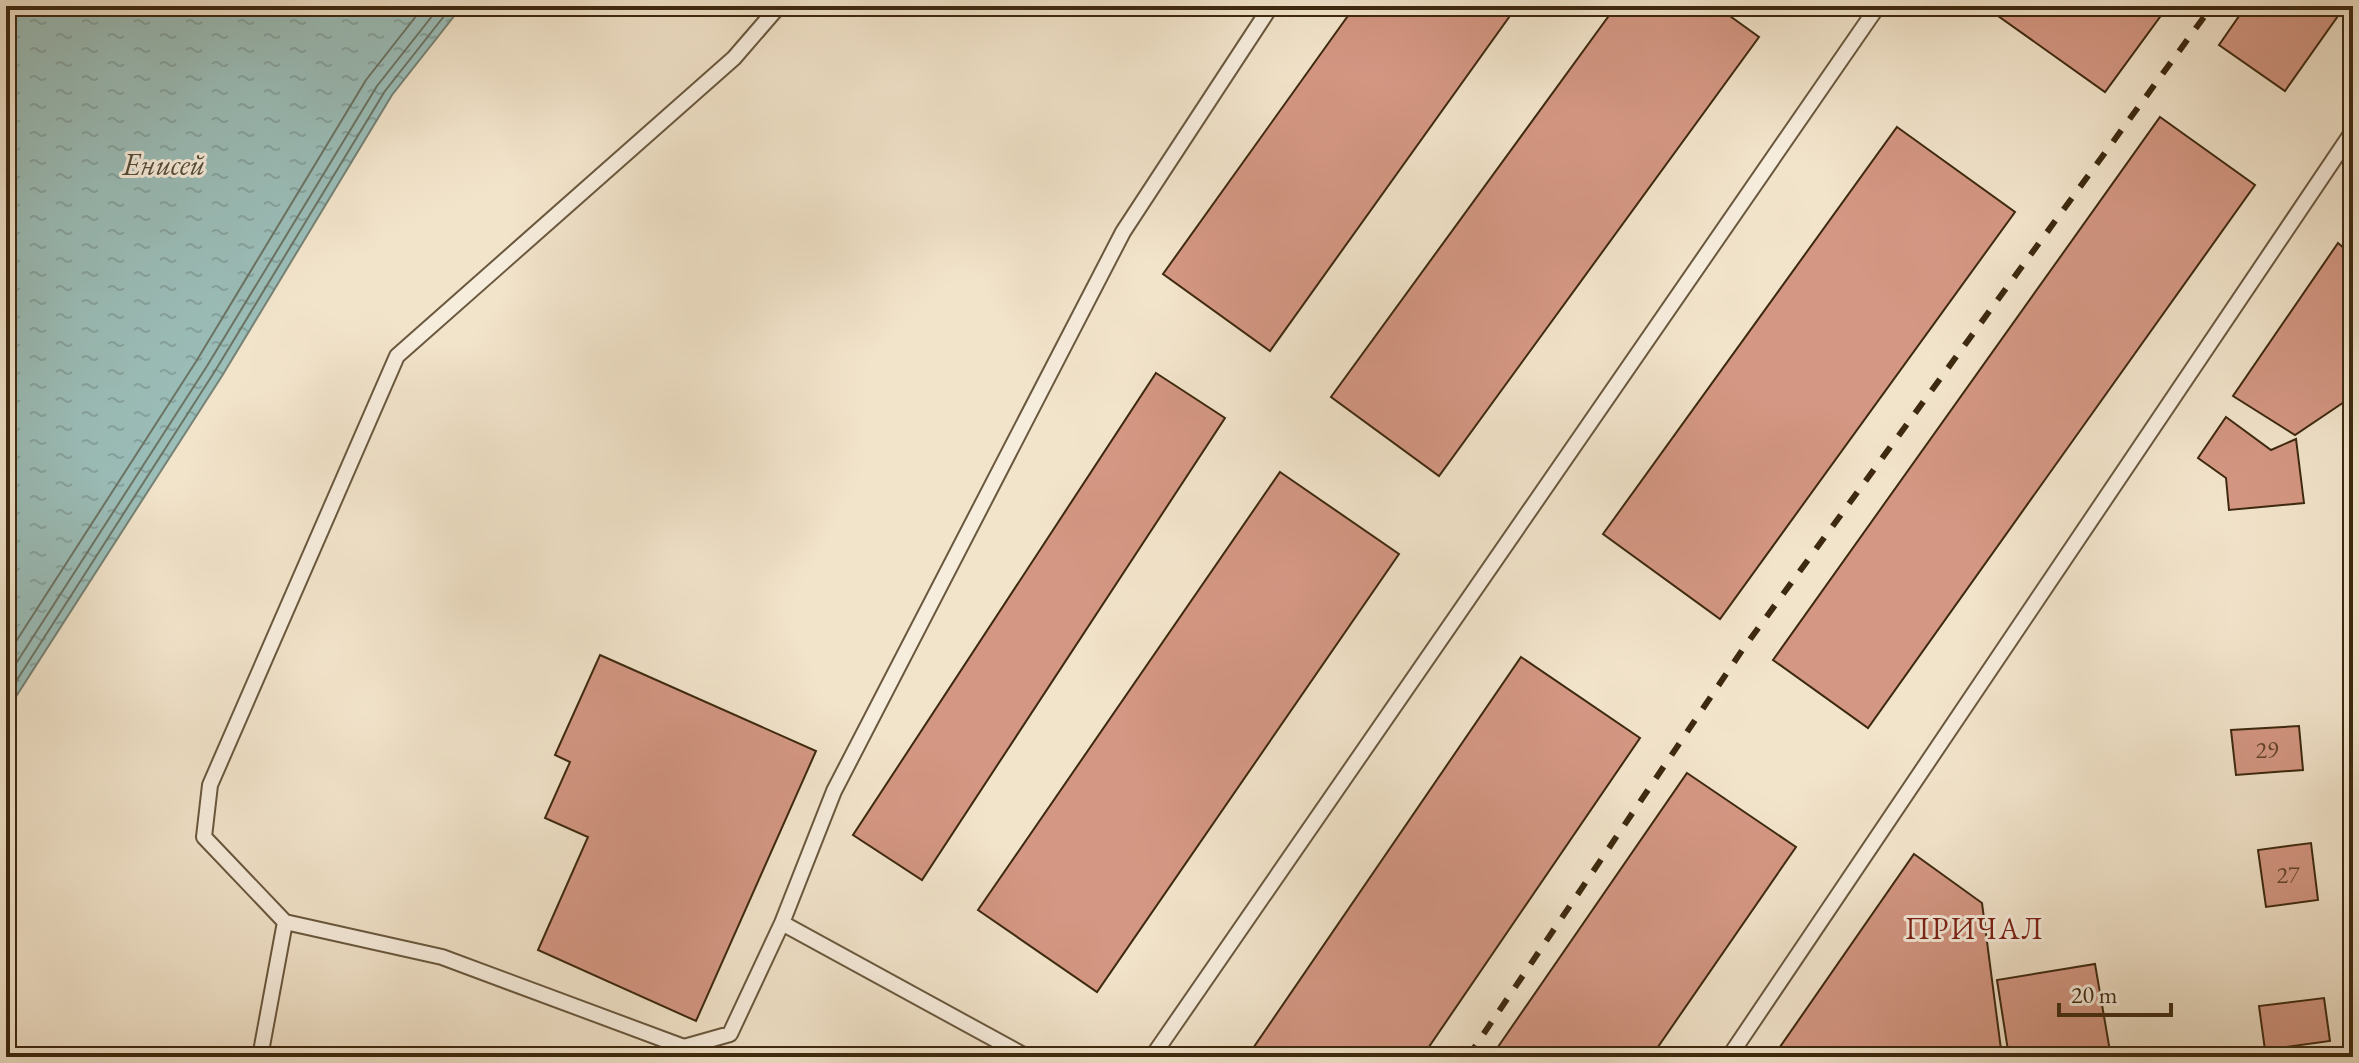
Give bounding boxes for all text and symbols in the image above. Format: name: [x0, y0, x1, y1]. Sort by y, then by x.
water label: Енисей: [122, 145, 205, 184]
house number: 29: [2255, 734, 2279, 765]
house number: 27: [2276, 859, 2300, 890]
district label: ПРИЧАЛ: [1905, 909, 2045, 948]
scale bar: [2059, 967, 2171, 1017]
text: 20 m: [2071, 979, 2118, 1010]

